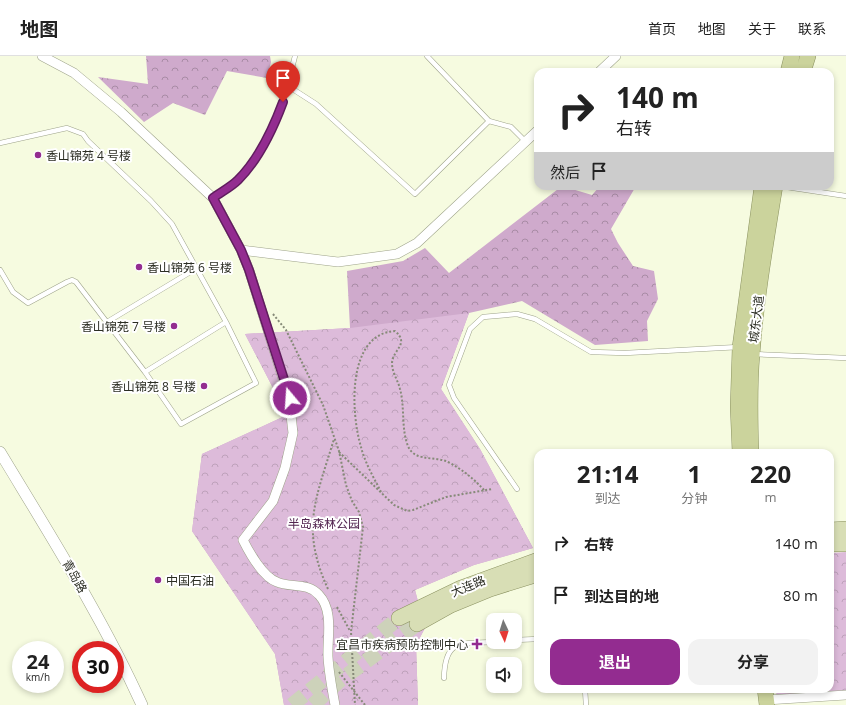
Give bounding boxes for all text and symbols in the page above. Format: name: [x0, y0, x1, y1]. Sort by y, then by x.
text: 地图: [20, 16, 58, 42]
text: 首页: [648, 19, 676, 38]
text: 地图: [698, 19, 726, 38]
text: 关于: [748, 19, 776, 38]
text: 联系: [798, 19, 826, 38]
pin: [266, 61, 300, 102]
icon: arrive: [272, 67, 294, 89]
text: 140 m: [616, 78, 699, 116]
icon: right: [550, 84, 602, 136]
text: 右转: [616, 116, 652, 140]
place label: 香山锦苑 4 号楼: [46, 147, 131, 164]
marker: 香山锦苑 4 号楼: [33, 150, 43, 160]
icon: arrive: [588, 160, 610, 182]
text: 然后: [550, 162, 580, 182]
place label: 香山锦苑 6 号楼: [147, 259, 232, 276]
marker: 香山锦苑 6 号楼: [134, 262, 144, 272]
street label: 城东大道: [745, 294, 767, 344]
place label: 香山锦苑 7 号楼: [81, 318, 166, 335]
marker: 香山锦苑 7 号楼: [169, 321, 179, 331]
position arrow: [269, 377, 311, 419]
place label: 香山锦苑 8 号楼: [111, 378, 196, 395]
marker: 香山锦苑 8 号楼: [199, 381, 209, 391]
text: 21:14: [577, 457, 639, 490]
text: 1: [687, 457, 701, 490]
text: 220: [750, 457, 791, 490]
text: m: [765, 488, 777, 506]
text: 到达: [595, 489, 621, 507]
text: 分钟: [681, 489, 707, 507]
park label: 半岛森林公园: [288, 515, 360, 532]
icon: right: [550, 532, 572, 554]
text: 140 m: [774, 533, 818, 553]
text: 右转: [584, 534, 614, 554]
street label: 青岛路: [59, 556, 91, 596]
street label: 大连路: [448, 571, 488, 601]
place label: 中国石油: [166, 572, 214, 589]
marker: 中国石油: [153, 575, 163, 585]
icon: arrive: [550, 584, 572, 606]
text: 80 m: [783, 585, 818, 605]
text: 到达目的地: [584, 586, 659, 606]
north arrow: [486, 613, 522, 649]
map controls: [486, 613, 522, 693]
place label: 宜昌市疾病预防控制中心: [336, 636, 468, 653]
marker: 宜昌市疾病预防控制中心: [471, 638, 483, 650]
button: 退出: [550, 639, 680, 685]
button: 分享: [688, 639, 818, 685]
speed limit sign: 30: [72, 641, 124, 693]
text: 24: [27, 648, 49, 675]
button: sound: [486, 657, 522, 693]
text: km/h: [26, 670, 50, 684]

